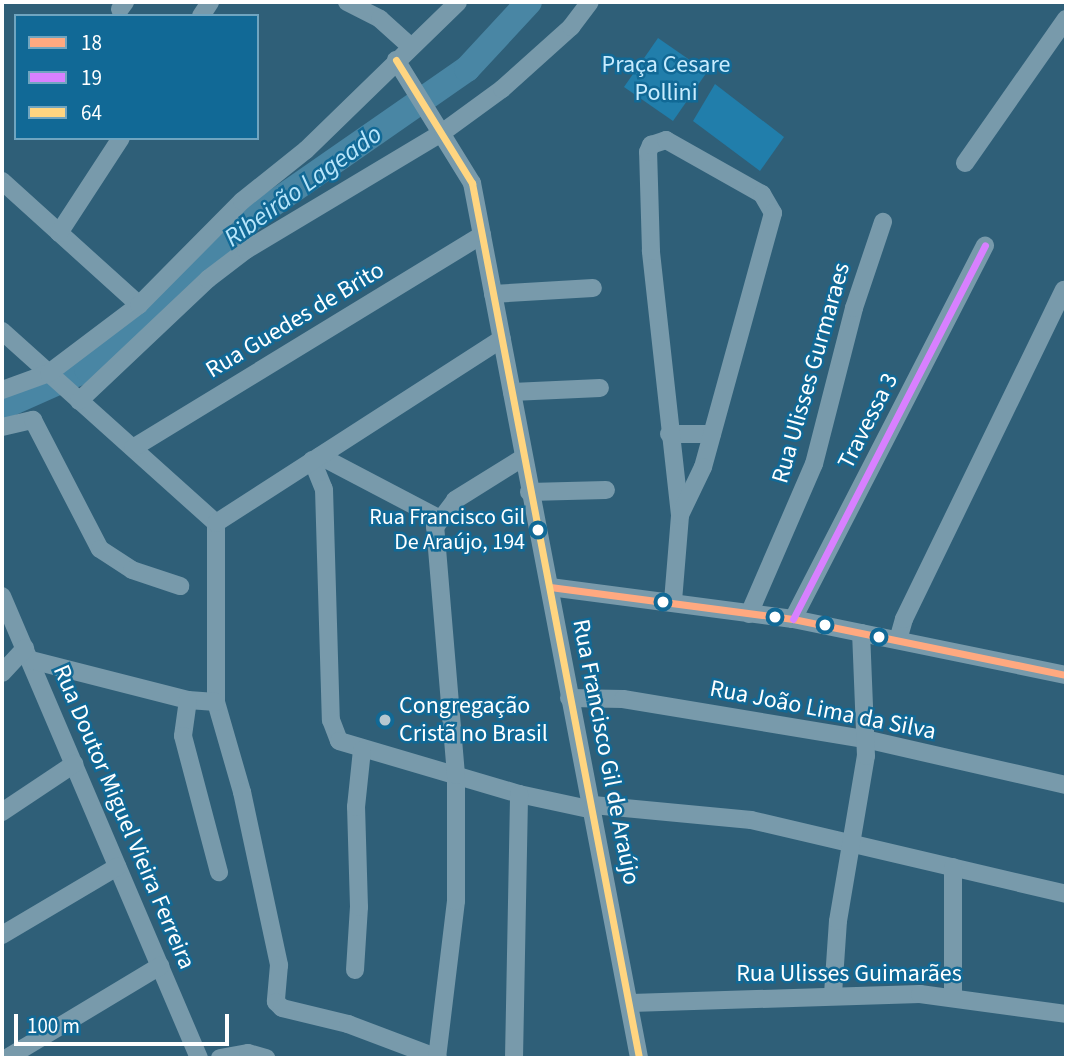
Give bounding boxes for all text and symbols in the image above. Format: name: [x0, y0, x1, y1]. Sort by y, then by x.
legend: [14, 14, 259, 140]
text: 18: [81, 28, 102, 58]
park label: Praça Cesare Pollini: [602, 51, 730, 107]
text: 19: [81, 63, 102, 93]
text: 64: [81, 98, 102, 128]
water label: Ribeirão Lageado: [218, 118, 388, 254]
street label: Rua Guedes de Brito: [201, 255, 389, 385]
street label: Rua Ulisses Gurmaraes: [766, 259, 856, 487]
street label: Travessa 3: [832, 368, 904, 474]
place label: Rua Francisco Gil De Araújo, 194: [369, 504, 525, 556]
marker: Rua Francisco Gil De Araújo, 194: [531, 523, 545, 537]
unlabelled marker: [656, 595, 670, 609]
unlabelled marker: [768, 610, 782, 624]
street label: Rua Francisco Gil de Araújo: [566, 617, 646, 887]
unlabelled marker: [818, 618, 832, 632]
unlabelled marker: [872, 630, 886, 644]
street label: Rua Doutor Miguel Vieira Ferreira: [47, 660, 201, 974]
street label: Rua João Lima da Silva: [707, 674, 939, 746]
place label: Congregação Cristã no Brasil: [399, 692, 548, 748]
marker: Congregação Cristã no Brasil: [377, 712, 393, 728]
street label: Rua Ulisses Guimarães: [736, 960, 962, 988]
scale bar: [18, 1000, 233, 1044]
text: 100 m: [27, 1011, 80, 1041]

